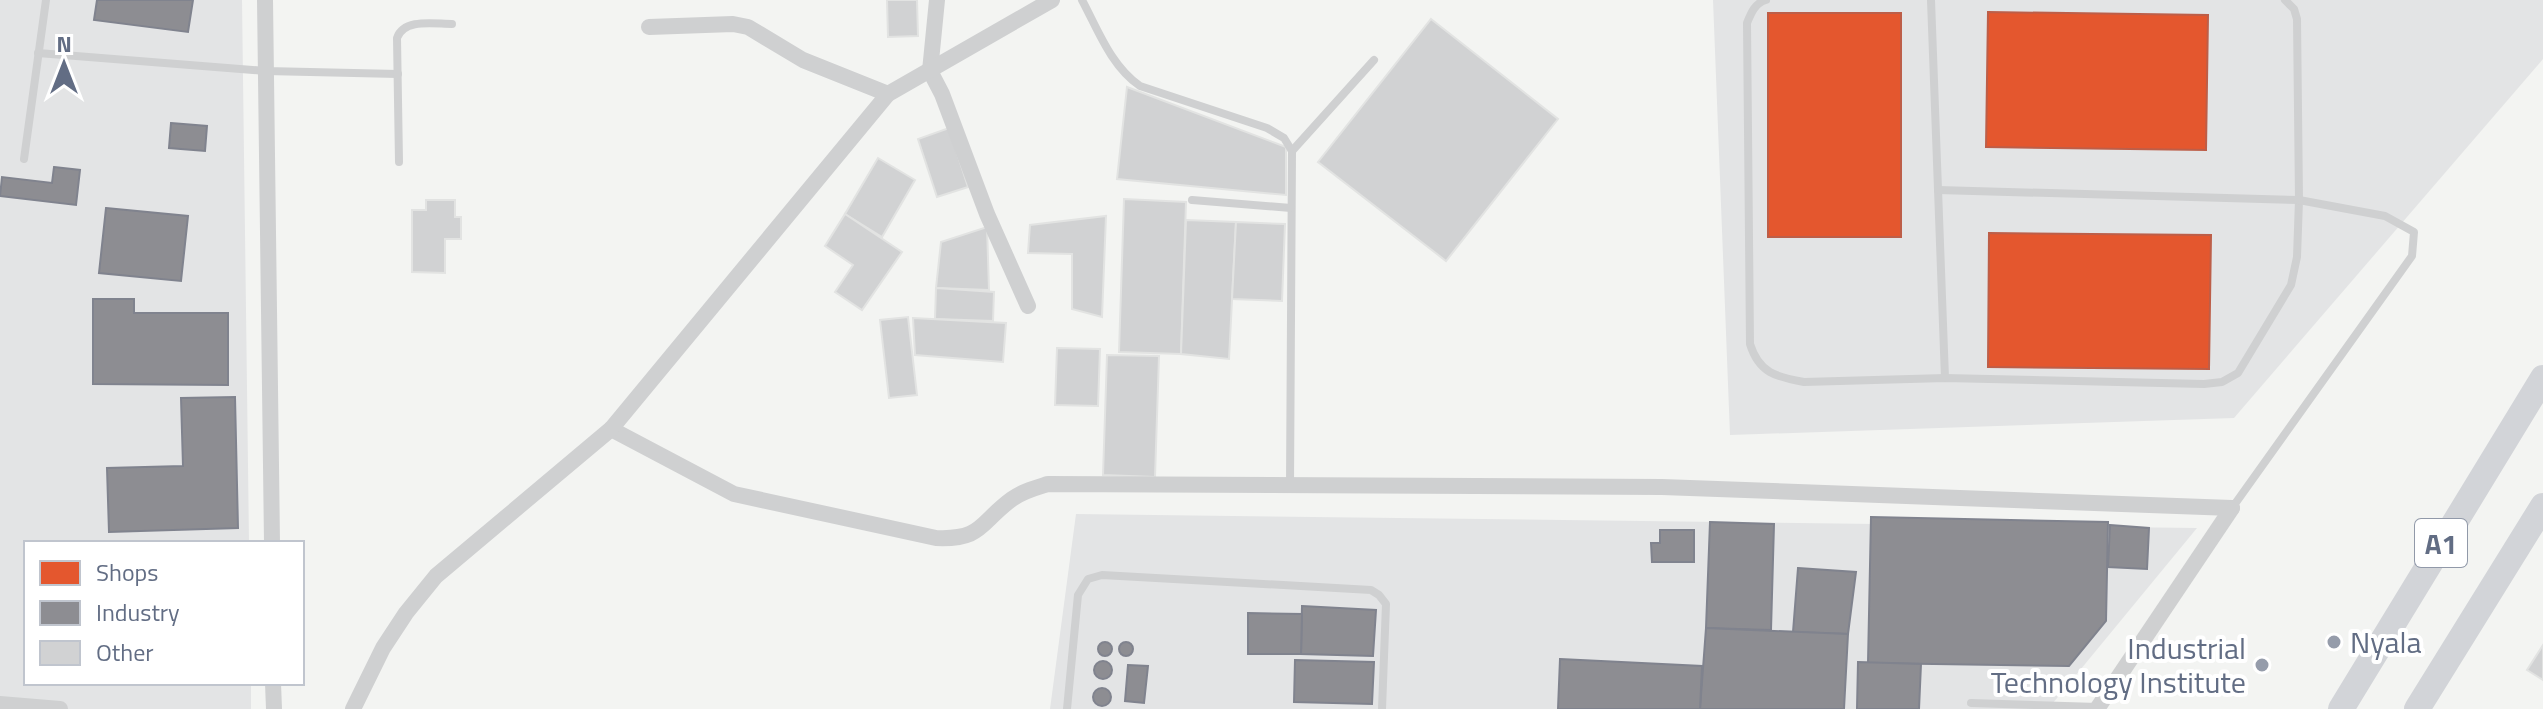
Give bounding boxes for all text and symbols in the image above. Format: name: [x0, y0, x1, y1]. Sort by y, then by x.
north arrow: [24, 24, 104, 104]
text: N: [56, 27, 72, 61]
road number: A1: [2415, 519, 2467, 567]
legend: [24, 541, 304, 685]
text: Shops: [96, 554, 158, 590]
text: Industry: [96, 594, 180, 630]
place label: Nyala: [2350, 619, 2422, 665]
place label: Industrial Technology Institute: [1991, 625, 2246, 705]
marker: Nyala: [2325, 633, 2343, 651]
text: Other: [96, 634, 154, 670]
marker: Industrial Technology Institute: [2253, 656, 2271, 674]

